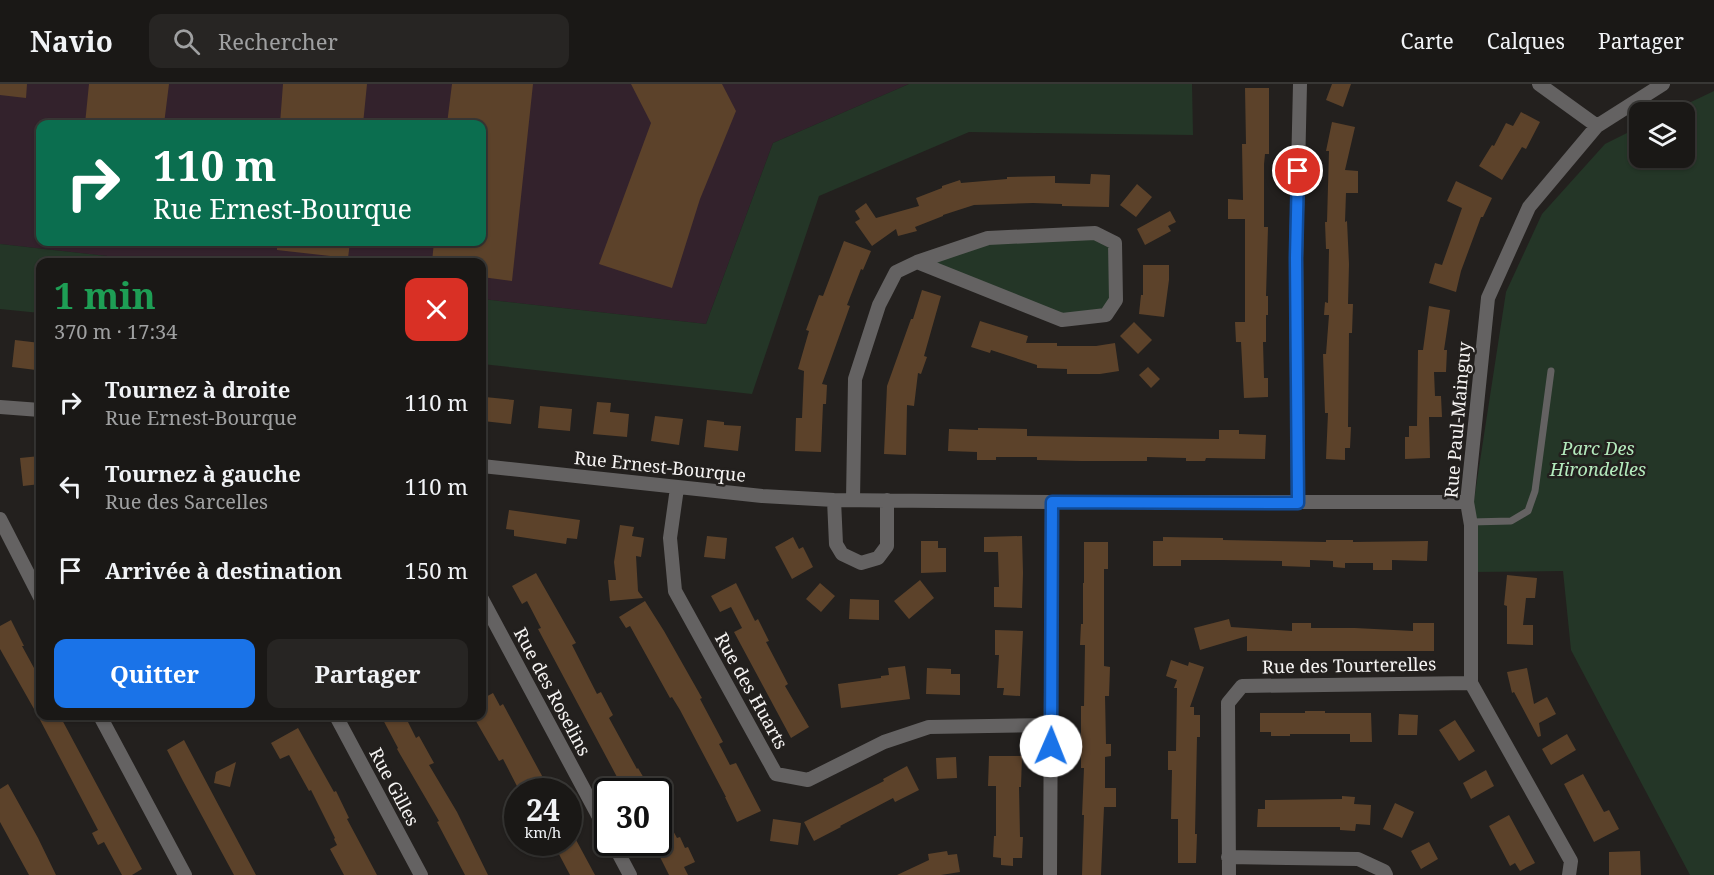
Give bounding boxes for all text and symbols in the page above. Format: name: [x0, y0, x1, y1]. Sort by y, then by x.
search box: [149, 14, 569, 68]
text: Navio: [30, 22, 113, 60]
icon: search: [170, 25, 203, 58]
text: Rechercher: [218, 26, 338, 56]
text: Carte: [1401, 27, 1454, 55]
text: Calques: [1487, 27, 1565, 55]
text: Partager: [1598, 27, 1684, 55]
map controls: [1629, 102, 1695, 168]
button: layers: [1629, 102, 1695, 168]
text: 110 m: [153, 136, 277, 193]
icon: right: [54, 144, 132, 222]
pin: [1272, 145, 1323, 196]
icon: arrive: [1281, 154, 1314, 187]
text: Rue Ernest-Bourque: [153, 190, 412, 227]
text: 1 min: [54, 271, 156, 320]
button: close: [405, 278, 468, 341]
text: 370 m · 17:34: [54, 318, 177, 345]
street label: Rue Paul-Mainguy: [1438, 340, 1476, 499]
text: Tournez à droite: [105, 374, 290, 404]
icon: right: [54, 386, 87, 419]
text: 110 m: [405, 387, 468, 417]
text: Rue Ernest-Bourque: [105, 404, 297, 431]
park label: Parc Des Hirondelles: [1549, 436, 1646, 481]
street label: Rue Ernest-Bourque: [573, 445, 747, 487]
text: Tournez à gauche: [105, 458, 301, 488]
icon: left: [54, 470, 87, 503]
text: 110 m: [405, 471, 468, 501]
text: Rue des Sarcelles: [105, 488, 268, 515]
icon: arrive: [54, 554, 87, 587]
text: Arrivée à destination: [105, 555, 342, 585]
text: 150 m: [405, 555, 468, 585]
street label: Rue des Roselins: [509, 623, 597, 760]
street label: Rue des Huarts: [710, 628, 794, 753]
button: Quitter: [54, 639, 255, 708]
button: Partager: [267, 639, 468, 708]
street label: Rue des Tourterelles: [1262, 651, 1436, 679]
position arrow: [1019, 714, 1083, 778]
street label: Rue Gilles: [364, 743, 425, 830]
speed limit sign: 30: [594, 778, 672, 856]
text: 24: [526, 789, 560, 830]
text: km/h: [525, 822, 561, 842]

